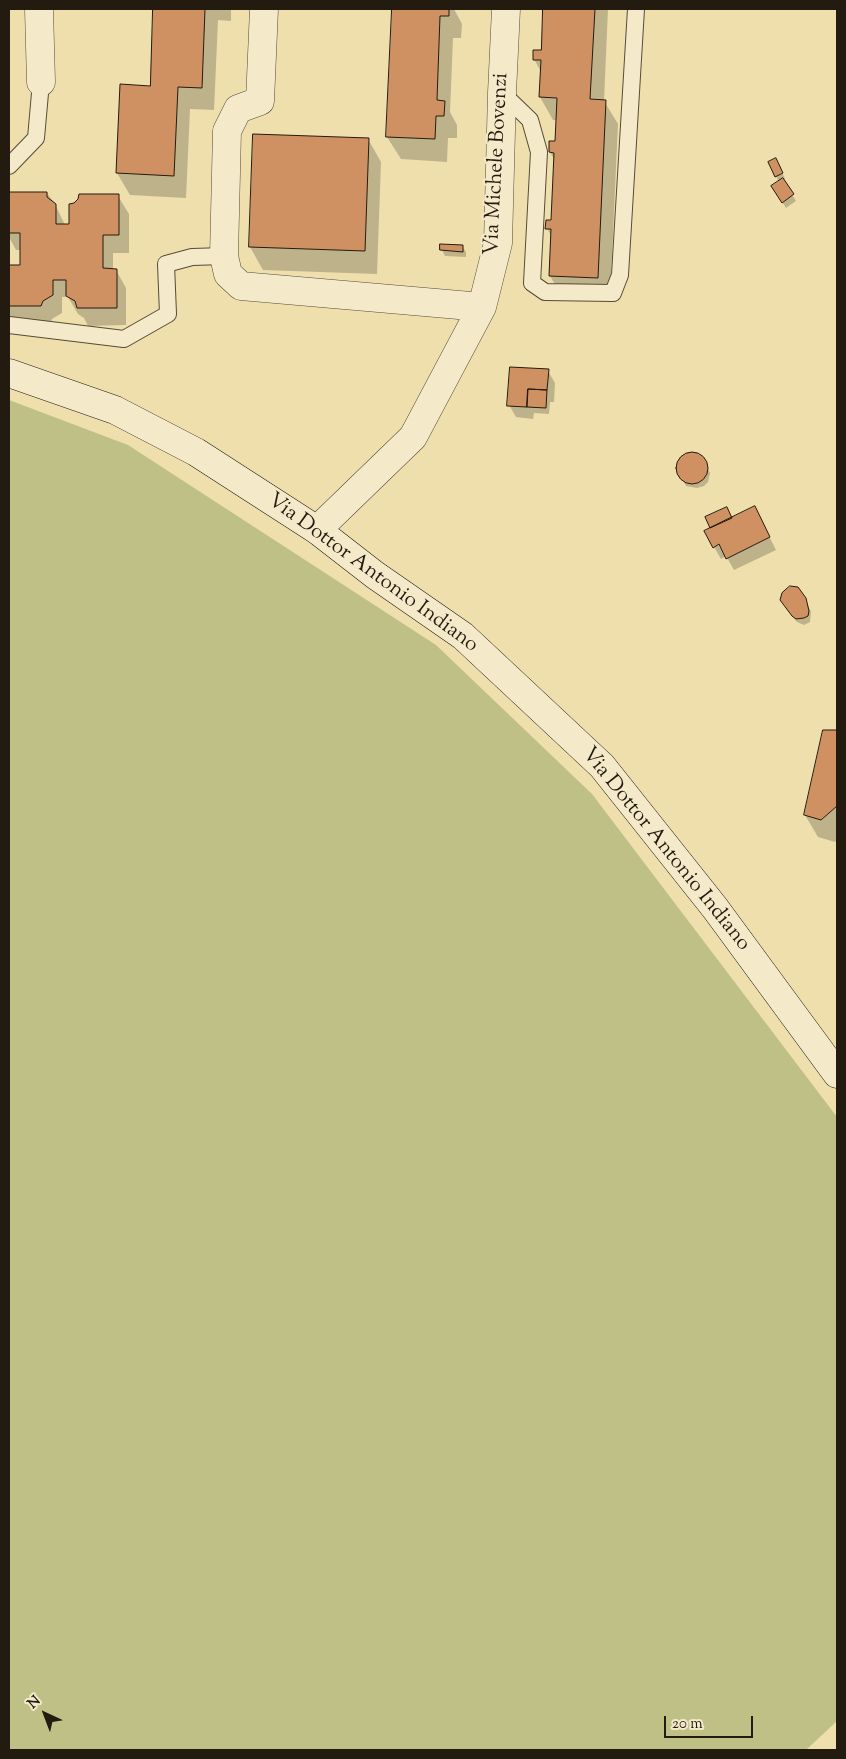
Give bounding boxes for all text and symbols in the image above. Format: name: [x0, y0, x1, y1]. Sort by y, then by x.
street label: Via Michele Bovenzi: [481, 72, 515, 256]
street label: Via Dottor Antonio Indiano: [262, 489, 482, 659]
street label: Via Dottor Antonio Indiano: [575, 743, 755, 957]
north arrow: [20, 1689, 70, 1739]
text: N: [24, 1692, 46, 1714]
scale bar: [666, 1706, 755, 1738]
text: 20 m: [672, 1714, 703, 1735]

